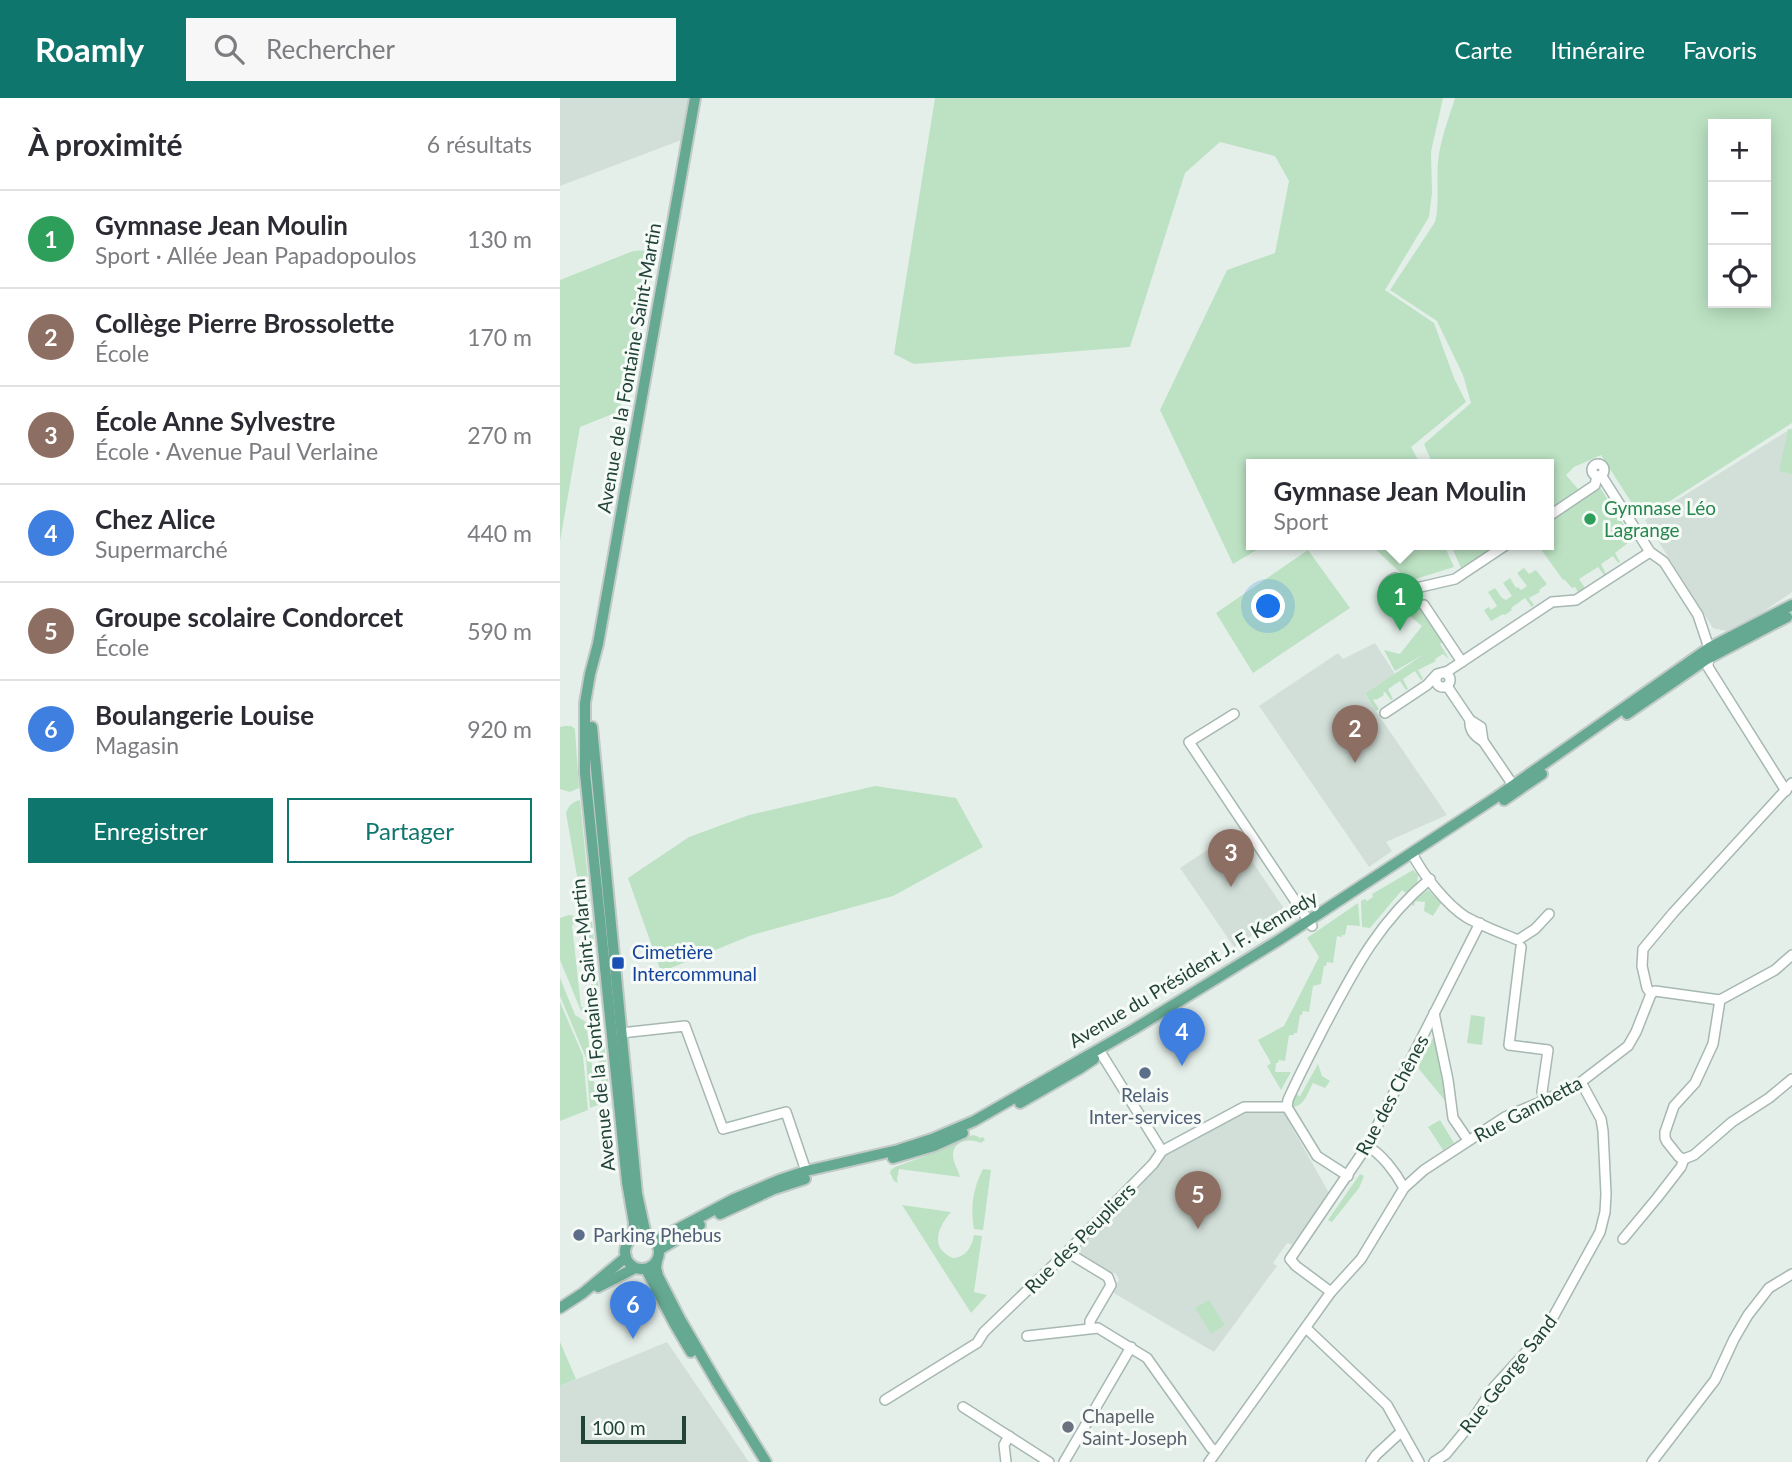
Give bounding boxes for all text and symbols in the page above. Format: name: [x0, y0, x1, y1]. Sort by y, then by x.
search box: [186, 18, 676, 81]
text: Roamly: [35, 29, 144, 69]
icon: search: [210, 30, 248, 68]
text: Rechercher: [266, 33, 395, 65]
text: Carte: [1455, 35, 1513, 64]
text: Itinéraire: [1551, 35, 1645, 64]
text: Favoris: [1683, 35, 1757, 64]
map controls: [1708, 119, 1771, 308]
button: +: [1708, 119, 1771, 182]
text: À proximité: [28, 126, 183, 162]
text: 6 résultats: [427, 130, 532, 158]
button: −: [1708, 182, 1771, 245]
text: Gymnase Jean Moulin: [95, 209, 348, 241]
street label: Avenue de la Fontaine Saint-Martin: [592, 221, 665, 515]
text: 1: [44, 225, 58, 253]
text: 130 m: [467, 225, 532, 253]
text: Sport · Allée Jean Papadopoulos: [95, 241, 417, 269]
button: locate: [1708, 245, 1771, 308]
text: Collège Pierre Brossolette: [95, 307, 394, 339]
text: 2: [44, 323, 58, 351]
text: 170 m: [467, 323, 532, 351]
text: École: [95, 339, 149, 367]
text: École Anne Sylvestre: [95, 405, 335, 437]
text: 3: [44, 421, 58, 449]
text: 270 m: [467, 421, 532, 449]
text: École · Avenue Paul Verlaine: [95, 437, 378, 465]
popup: [1246, 459, 1554, 550]
text: Gymnase Jean Moulin: [1274, 475, 1526, 507]
place label: Gymnase Léo Lagrange: [1604, 496, 1716, 541]
text: Chez Alice: [95, 503, 215, 535]
text: Sport: [1274, 507, 1328, 535]
marker: Gymnase Léo Lagrange: [1582, 511, 1598, 527]
text: 4: [44, 519, 58, 547]
text: 440 m: [467, 519, 532, 547]
text: Supermarché: [95, 535, 228, 563]
pin: 1: [1377, 573, 1423, 631]
your location: [1251, 589, 1285, 623]
text: Groupe scolaire Condorcet: [95, 601, 403, 633]
text: 5: [44, 617, 58, 645]
text: 590 m: [467, 617, 532, 645]
text: École: [95, 633, 149, 661]
text: Boulangerie Louise: [95, 699, 314, 731]
pin: 2: [1332, 705, 1378, 763]
text: 6: [44, 715, 58, 743]
text: 920 m: [467, 715, 532, 743]
text: Magasin: [95, 731, 179, 759]
button: Enregistrer: [28, 798, 273, 863]
button: Partager: [287, 798, 532, 863]
pin: 3: [1208, 829, 1254, 887]
street label: Avenue de la Fontaine Saint-Martin: [566, 878, 619, 1173]
street label: Avenue du Président J. F. Kennedy: [1064, 885, 1321, 1052]
place label: Cimetière Intercommunal: [632, 940, 757, 985]
marker: Cimetière Intercommunal: [610, 955, 626, 971]
pin: 4: [1159, 1008, 1205, 1066]
street label: Rue des Chênes: [1350, 1031, 1433, 1159]
marker: Relais Inter-services: [1137, 1065, 1153, 1081]
street label: Rue Gambetta: [1470, 1070, 1586, 1147]
place label: Relais Inter-services: [1089, 1083, 1201, 1128]
pin: 5: [1175, 1171, 1221, 1229]
street label: Rue des Peupliers: [1020, 1178, 1140, 1298]
place label: Parking Phebus: [593, 1223, 721, 1246]
marker: Parking Phebus: [571, 1227, 587, 1243]
pin: 6: [610, 1281, 656, 1339]
street label: Rue George Sand: [1454, 1310, 1561, 1437]
place label: Chapelle Saint-Joseph: [1082, 1404, 1187, 1449]
scale bar: [581, 1413, 686, 1445]
text: 100 m: [592, 1416, 646, 1439]
marker: Chapelle Saint-Joseph: [1060, 1419, 1076, 1435]

